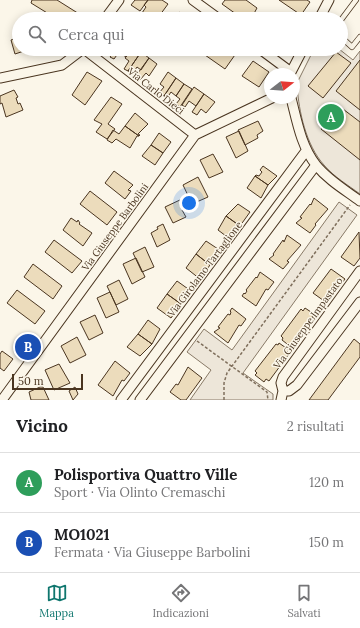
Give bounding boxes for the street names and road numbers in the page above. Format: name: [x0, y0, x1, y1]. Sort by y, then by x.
street label: Via Carlo Dieci: [124, 64, 187, 117]
street label: Via Giuseppe Barbolini: [78, 180, 151, 274]
street label: Via Girolamo Tartaglione: [164, 218, 246, 320]
street label: Via Giuseppe Impastato: [270, 275, 346, 372]

